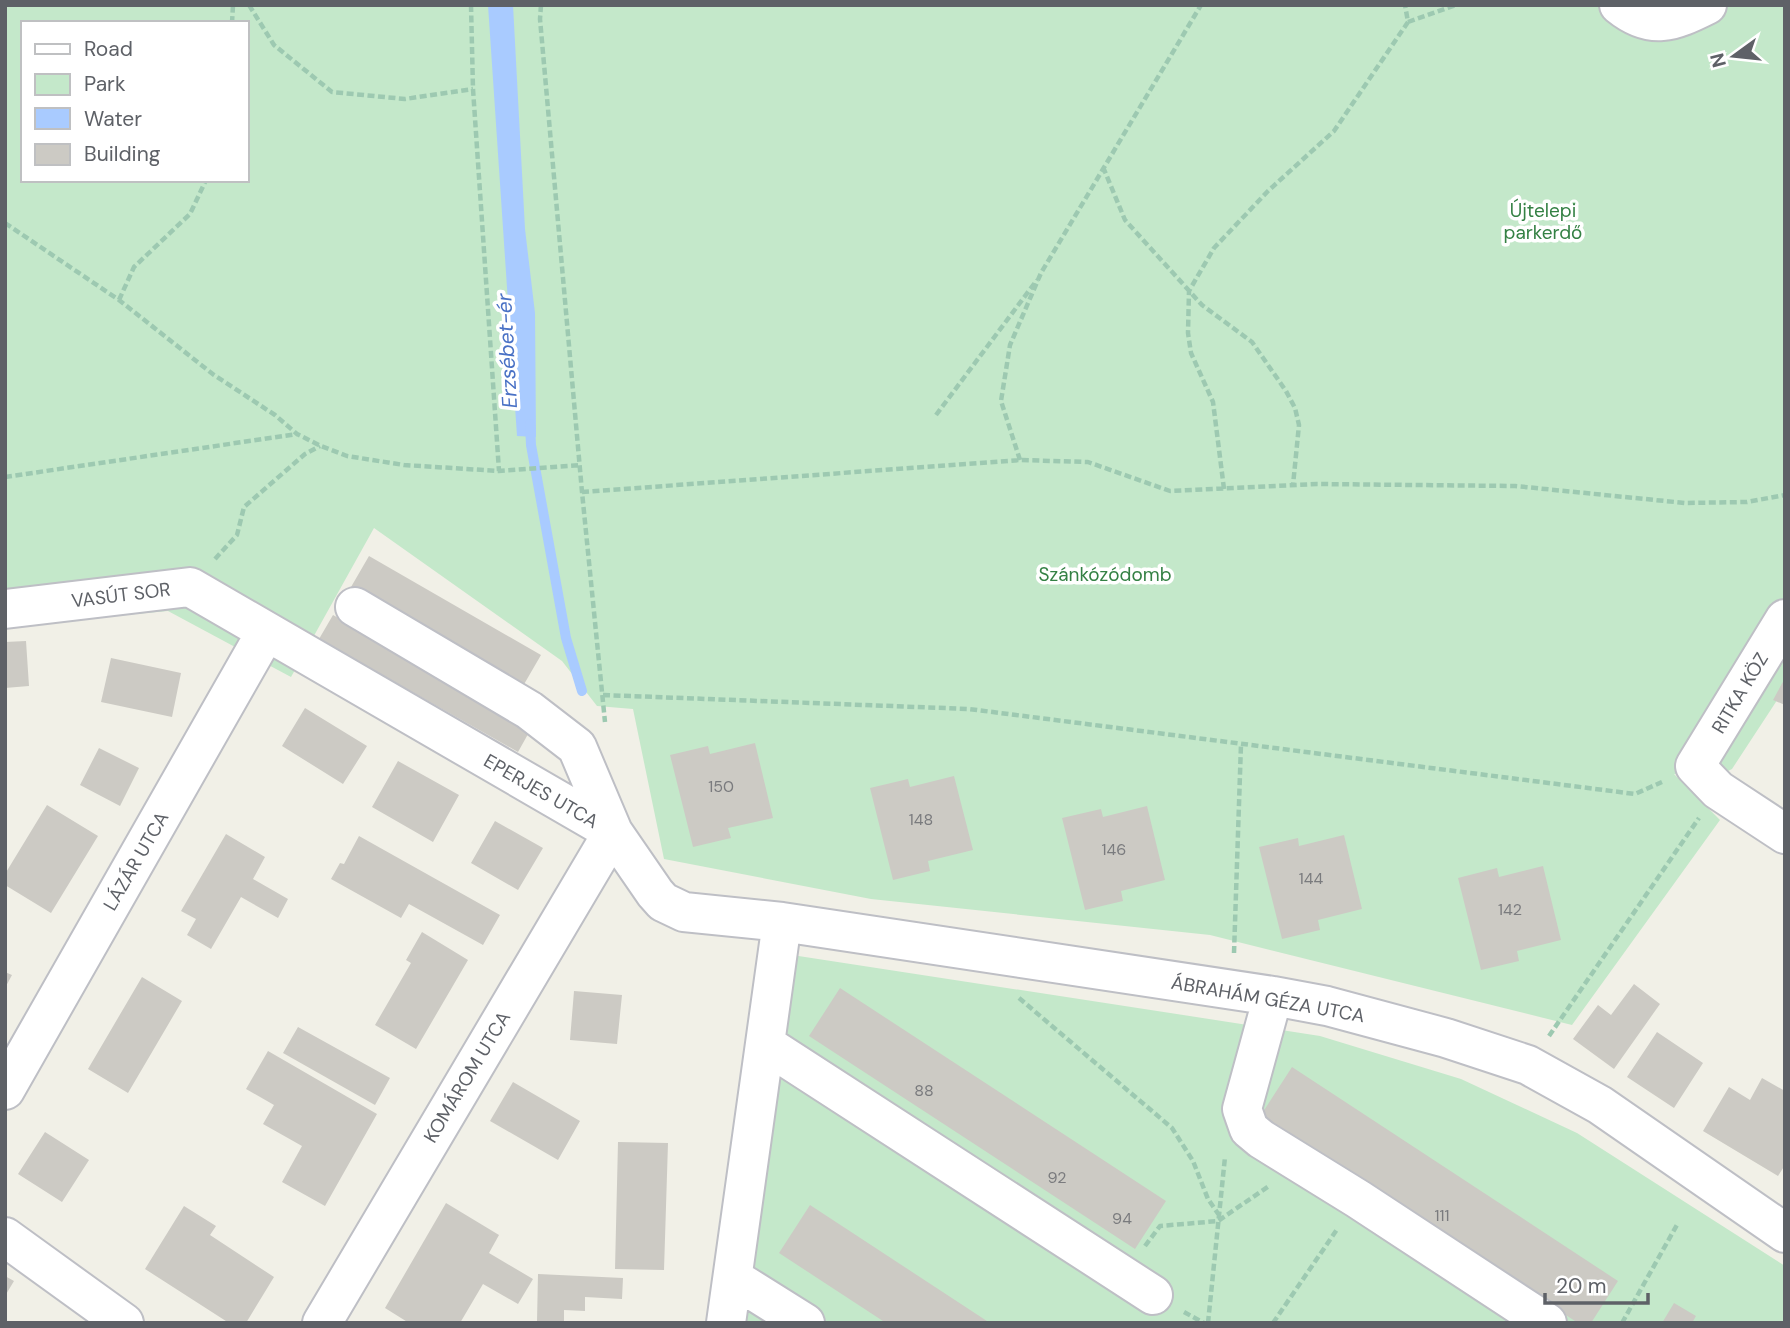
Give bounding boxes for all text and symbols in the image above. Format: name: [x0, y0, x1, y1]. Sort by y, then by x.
legend: [21, 21, 248, 182]
north arrow: [1699, 21, 1769, 91]
text: Road: [84, 35, 133, 63]
text: N: [1704, 50, 1732, 70]
text: Park: [84, 70, 126, 98]
text: Water: [84, 105, 142, 133]
text: Building: [84, 140, 161, 168]
park label: Újtelepi parkerdő: [1504, 198, 1582, 245]
water label: Erzsébet-ér: [490, 292, 524, 409]
park label: Szánkózódomb: [1038, 562, 1172, 587]
street label: VASÚT SOR: [70, 577, 172, 613]
street label: RITKA KÖZ: [1706, 648, 1774, 738]
street label: EPERJES UTCA: [479, 748, 603, 834]
house number: 150: [708, 776, 734, 797]
street label: LÁZÁR UTCA: [98, 807, 175, 915]
house number: 148: [909, 809, 933, 830]
house number: 146: [1102, 839, 1126, 860]
house number: 144: [1299, 868, 1323, 889]
house number: 142: [1498, 899, 1522, 920]
street label: ÁBRAHÁM GÉZA UTCA: [1169, 970, 1367, 1028]
street label: KOMÁROM UTCA: [418, 1006, 516, 1147]
house number: 88: [914, 1080, 934, 1101]
house number: 92: [1048, 1167, 1067, 1188]
house number: 111: [1435, 1205, 1449, 1226]
house number: 94: [1112, 1208, 1132, 1229]
scale bar: [1545, 1262, 1648, 1306]
text: 20 m: [1556, 1272, 1607, 1300]

